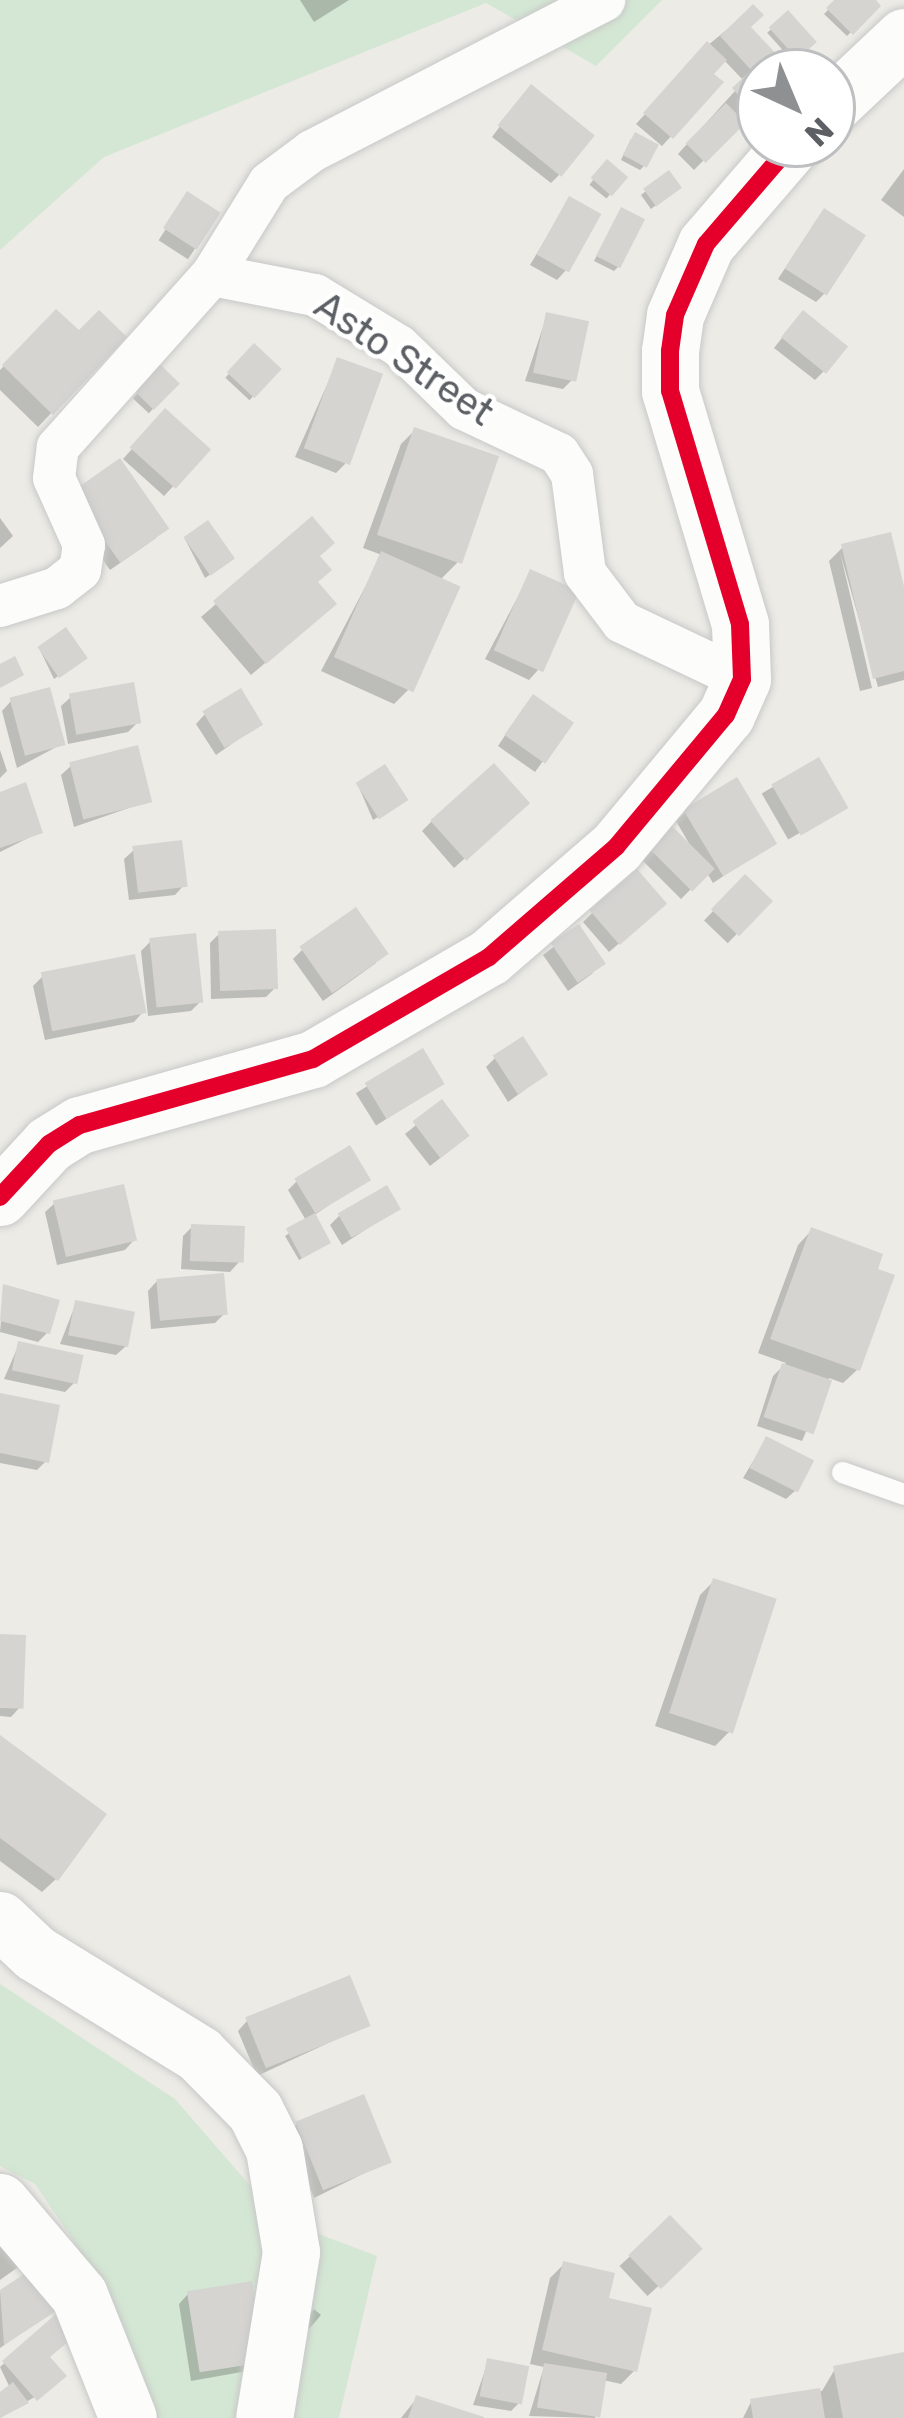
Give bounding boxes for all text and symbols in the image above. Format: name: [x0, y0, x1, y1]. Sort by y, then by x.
north arrow: [736, 48, 856, 168]
text: N: [797, 110, 841, 154]
street label: Asto Street: [306, 282, 502, 436]

